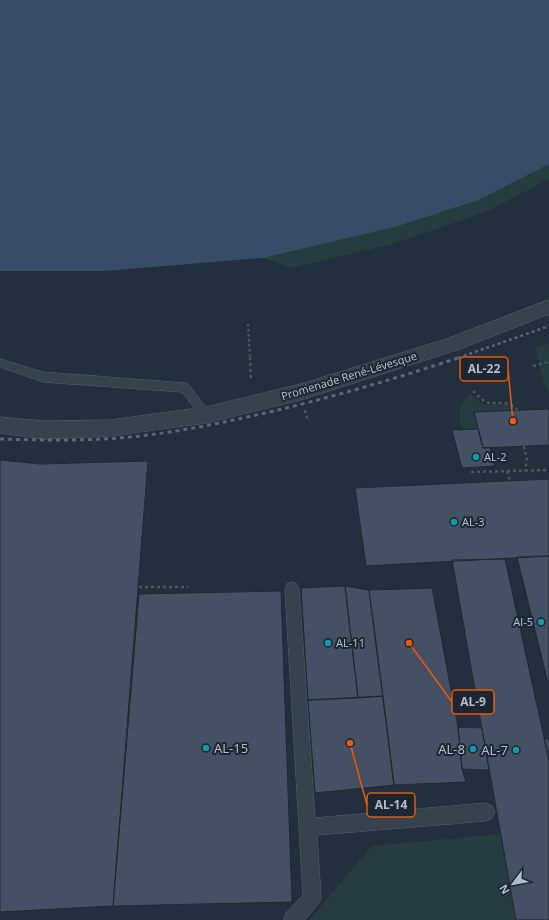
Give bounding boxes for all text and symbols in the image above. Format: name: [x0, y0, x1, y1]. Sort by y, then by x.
street label: Promenade René-Lévesque: [279, 348, 419, 403]
callout: AL-22: [460, 357, 508, 381]
text: AL-22: [468, 360, 500, 377]
place label: AL-2: [484, 449, 507, 464]
marker: AL-2: [471, 452, 481, 462]
place label: AL-3: [462, 514, 485, 529]
marker: AL-3: [449, 517, 459, 527]
place label: Al-5: [513, 614, 533, 629]
marker: Al-5: [536, 617, 546, 627]
place label: AL-11: [336, 635, 365, 650]
marker: AL-11: [323, 638, 333, 648]
callout: AL-9: [452, 690, 494, 714]
text: AL-9: [460, 693, 486, 710]
place label: AL-15: [214, 739, 248, 757]
place label: AL-8: [438, 740, 465, 758]
place label: AL-7: [481, 741, 508, 759]
marker: AL-15: [201, 743, 211, 753]
marker: AL-8: [468, 744, 478, 754]
marker: AL-7: [511, 745, 521, 755]
callout: AL-14: [367, 793, 415, 817]
text: AL-14: [375, 796, 407, 813]
north arrow: [493, 864, 533, 904]
text: N: [495, 882, 513, 897]

